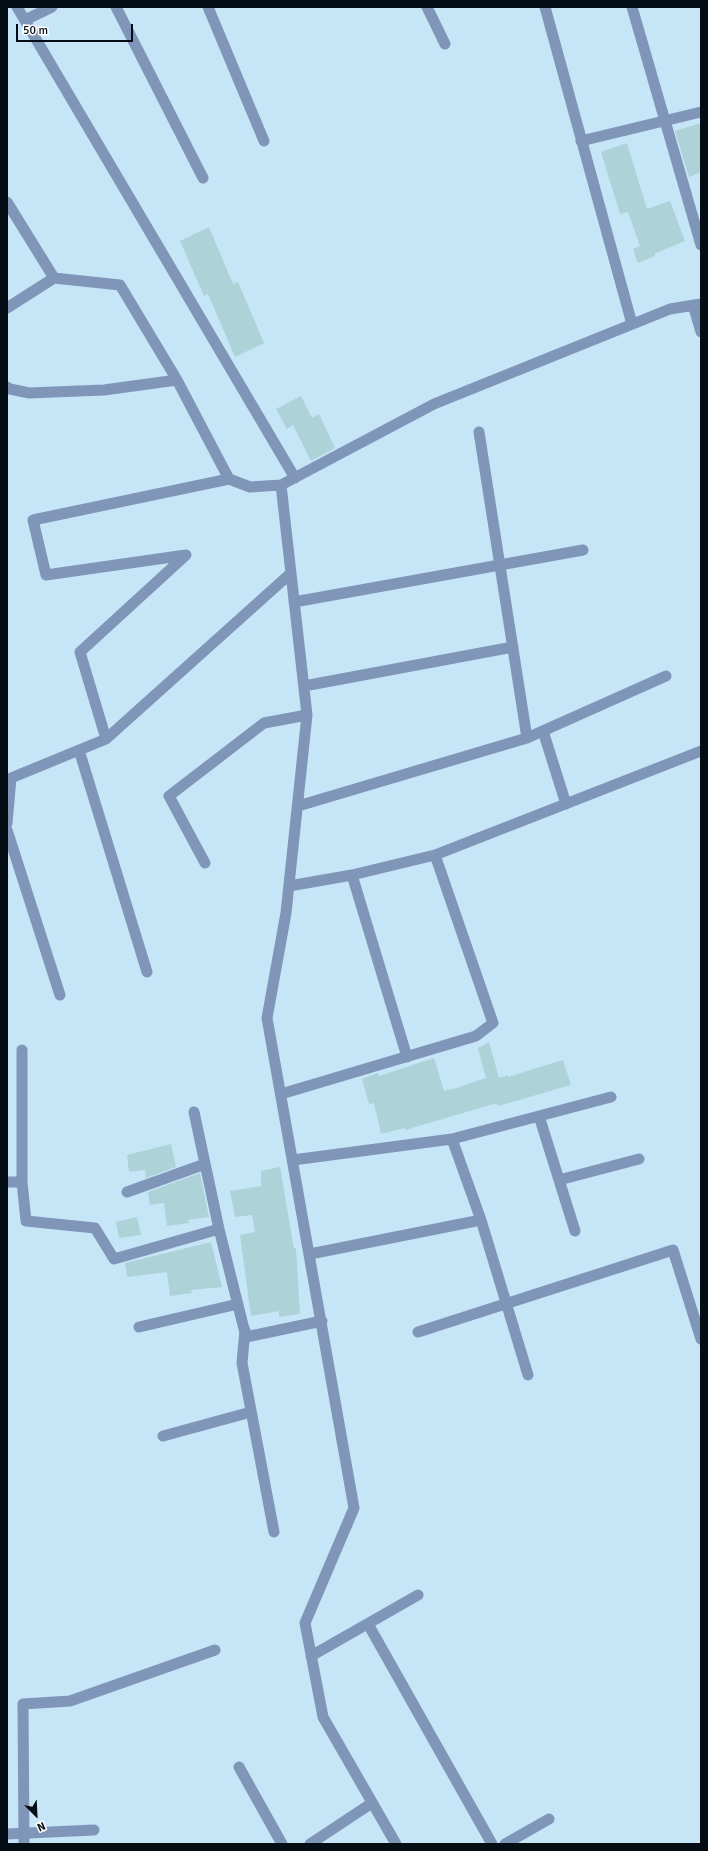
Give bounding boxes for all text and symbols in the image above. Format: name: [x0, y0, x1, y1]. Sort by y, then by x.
scale bar: [18, 16, 135, 42]
text: 50 m: [23, 23, 48, 38]
north arrow: [16, 1795, 56, 1835]
text: N: [35, 1819, 47, 1834]

